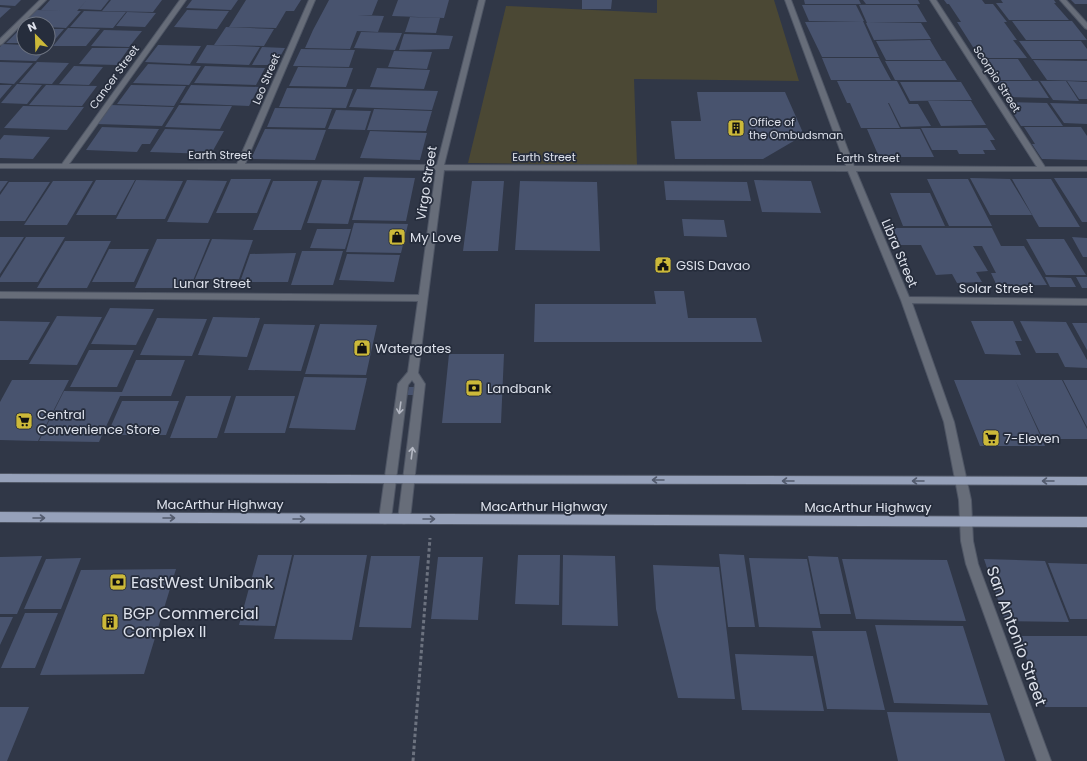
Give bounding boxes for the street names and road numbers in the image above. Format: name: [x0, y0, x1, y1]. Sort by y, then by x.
street label: Cancer Street: [85, 42, 143, 112]
street label: Scorpio Street: [969, 43, 1025, 115]
street label: Leo Street: [248, 51, 284, 107]
street label: Virgo Street: [411, 144, 442, 222]
street label: Earth Street: [188, 147, 252, 163]
street label: Earth Street: [512, 149, 576, 165]
street label: Earth Street: [836, 150, 900, 166]
street label: Libra Street: [877, 216, 923, 291]
street label: Lunar Street: [173, 274, 251, 293]
street label: Solar Street: [959, 279, 1033, 298]
street label: MacArthur Highway: [156, 495, 284, 514]
street label: MacArthur Highway: [480, 497, 608, 516]
street label: MacArthur Highway: [804, 498, 932, 517]
street label: San Antonio Street: [981, 563, 1053, 709]

